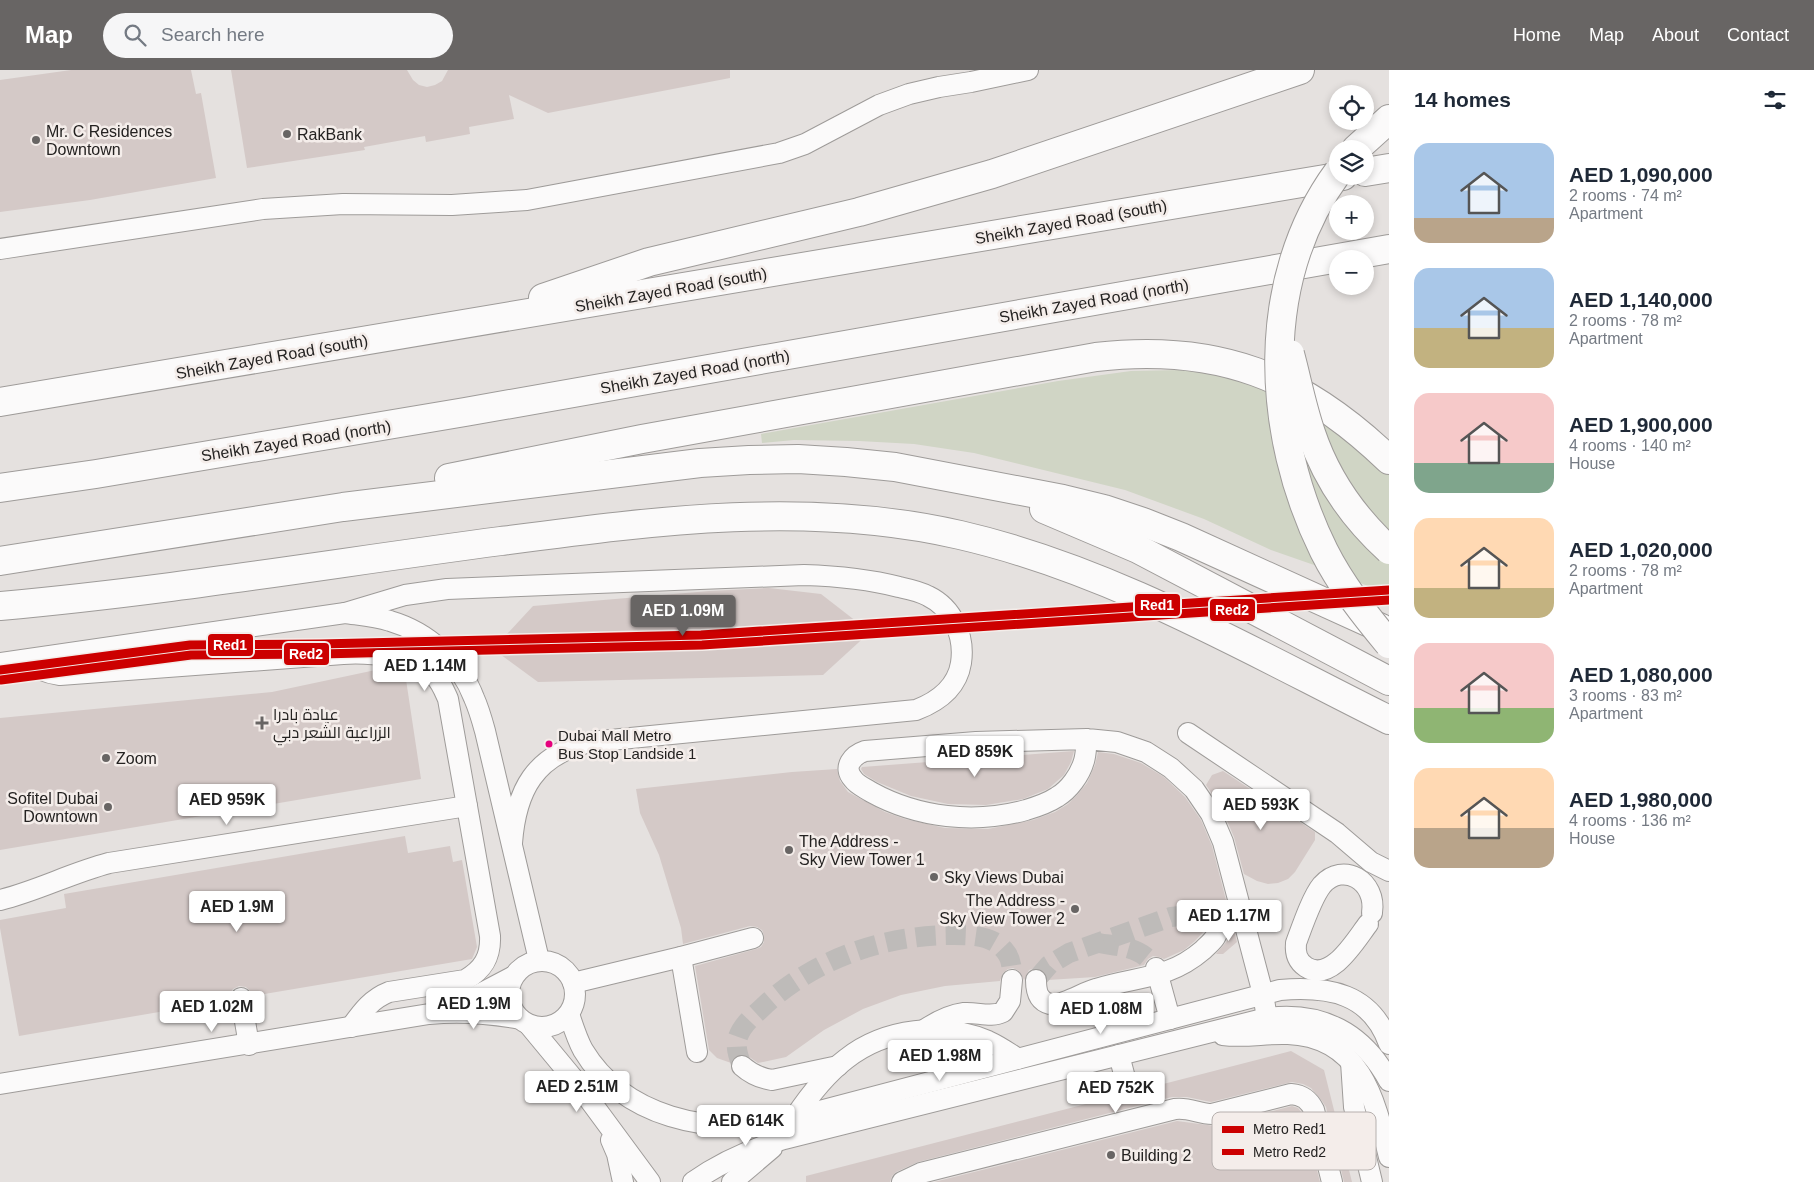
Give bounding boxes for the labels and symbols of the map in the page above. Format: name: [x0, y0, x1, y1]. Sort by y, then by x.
place label: Mr. C Residences Downtown: [46, 123, 172, 158]
place label: RakBank: [297, 126, 363, 143]
marker: RakBank: [281, 128, 293, 140]
marker: Mr. C Residences Downtown: [30, 134, 42, 146]
street label: Sheikh Zayed Road (south): [974, 197, 1168, 247]
street label: Sheikh Zayed Road (south): [574, 265, 768, 315]
street label: Sheikh Zayed Road (north): [998, 276, 1190, 326]
street label: Sheikh Zayed Road (south): [175, 332, 369, 382]
street label: Sheikh Zayed Road (north): [599, 347, 791, 397]
street label: Sheikh Zayed Road (north): [200, 418, 392, 464]
line badge: Red1: [1134, 593, 1181, 617]
pin: AED 1.09M: [626, 594, 740, 637]
text: Red1: [1140, 597, 1174, 613]
line badge: Red2: [1209, 598, 1256, 622]
text: Red2: [1215, 602, 1249, 618]
line badge: Red1: [207, 633, 254, 657]
text: Red1: [213, 637, 247, 653]
line badge: Red2: [283, 642, 330, 666]
text: Red2: [289, 646, 323, 662]
pin: AED 1.14M: [368, 650, 482, 692]
place label: عيادة بادرا الزراعية الشعر دبي: [273, 706, 391, 746]
marker: عيادة بادرا الزراعية الشعر دبي: [255, 716, 269, 730]
place label: Dubai Mall Metro Bus Stop Landside 1: [558, 727, 696, 762]
pin: AED 859K: [923, 736, 1027, 778]
marker: Dubai Mall Metro Bus Stop Landside 1: [544, 739, 554, 749]
place label: Zoom: [116, 750, 157, 767]
marker: Zoom: [100, 752, 112, 764]
pin: AED 959K: [175, 784, 279, 826]
pin: AED 593K: [1209, 788, 1313, 831]
place label: Sofitel Dubai Downtown: [7, 790, 98, 825]
marker: Sofitel Dubai Downtown: [102, 801, 114, 813]
place label: The Address - Sky View Tower 1: [799, 833, 925, 868]
marker: The Address - Sky View Tower 1: [783, 844, 795, 856]
place label: Sky Views Dubai: [944, 869, 1064, 886]
marker: Sky Views Dubai: [928, 871, 940, 883]
pin: AED 1.9M: [185, 890, 289, 933]
place label: The Address - Sky View Tower 2: [939, 892, 1065, 927]
pin: AED 1.17M: [1172, 900, 1286, 942]
marker: The Address - Sky View Tower 2: [1069, 903, 1081, 915]
pin: AED 1.9M: [422, 988, 526, 1030]
pin: AED 1.02M: [155, 990, 269, 1033]
pin: AED 1.08M: [1044, 992, 1158, 1035]
pin: AED 1.98M: [883, 1040, 997, 1082]
pin: AED 2.51M: [520, 1070, 634, 1113]
pin: AED 752K: [1064, 1072, 1168, 1114]
pin: AED 614K: [694, 1104, 798, 1147]
legend: [1212, 1112, 1376, 1170]
text: Metro Red1: [1253, 1121, 1326, 1137]
text: Metro Red2: [1253, 1144, 1326, 1160]
place label: Building 2: [1121, 1147, 1191, 1164]
marker: Building 2: [1105, 1149, 1117, 1161]

